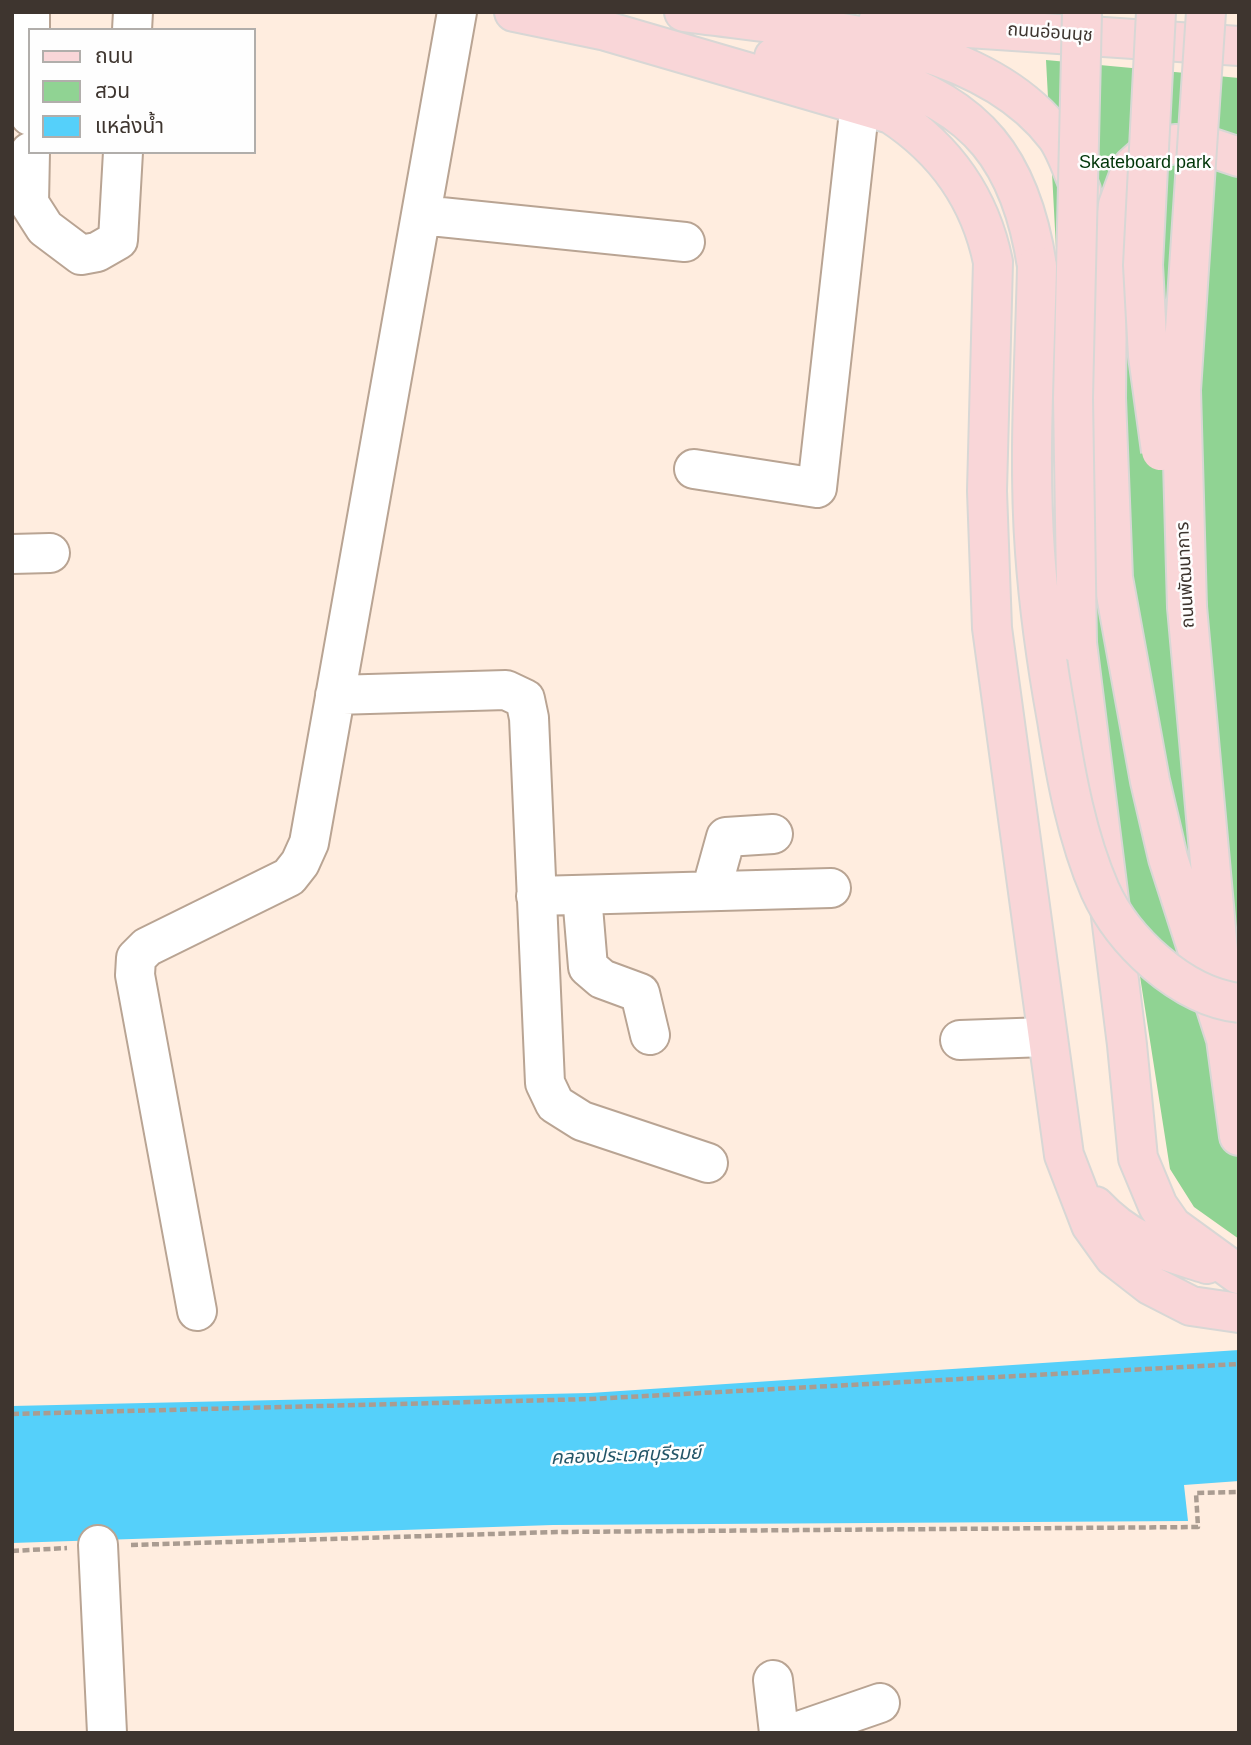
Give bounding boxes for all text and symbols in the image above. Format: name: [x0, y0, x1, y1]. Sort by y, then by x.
street label: ถนนอ่อนนุช: [1007, 19, 1093, 47]
legend: [28, 28, 256, 154]
text: ถนน: [95, 44, 133, 67]
text: สวน: [95, 79, 130, 102]
text: แหล่งน้ำ: [95, 114, 164, 137]
park label: Skateboard park: [1079, 152, 1211, 174]
street label: ถนนพัฒนาการ: [1172, 521, 1200, 629]
water label: คลองประเวศบุรีรมย์: [550, 1442, 702, 1470]

